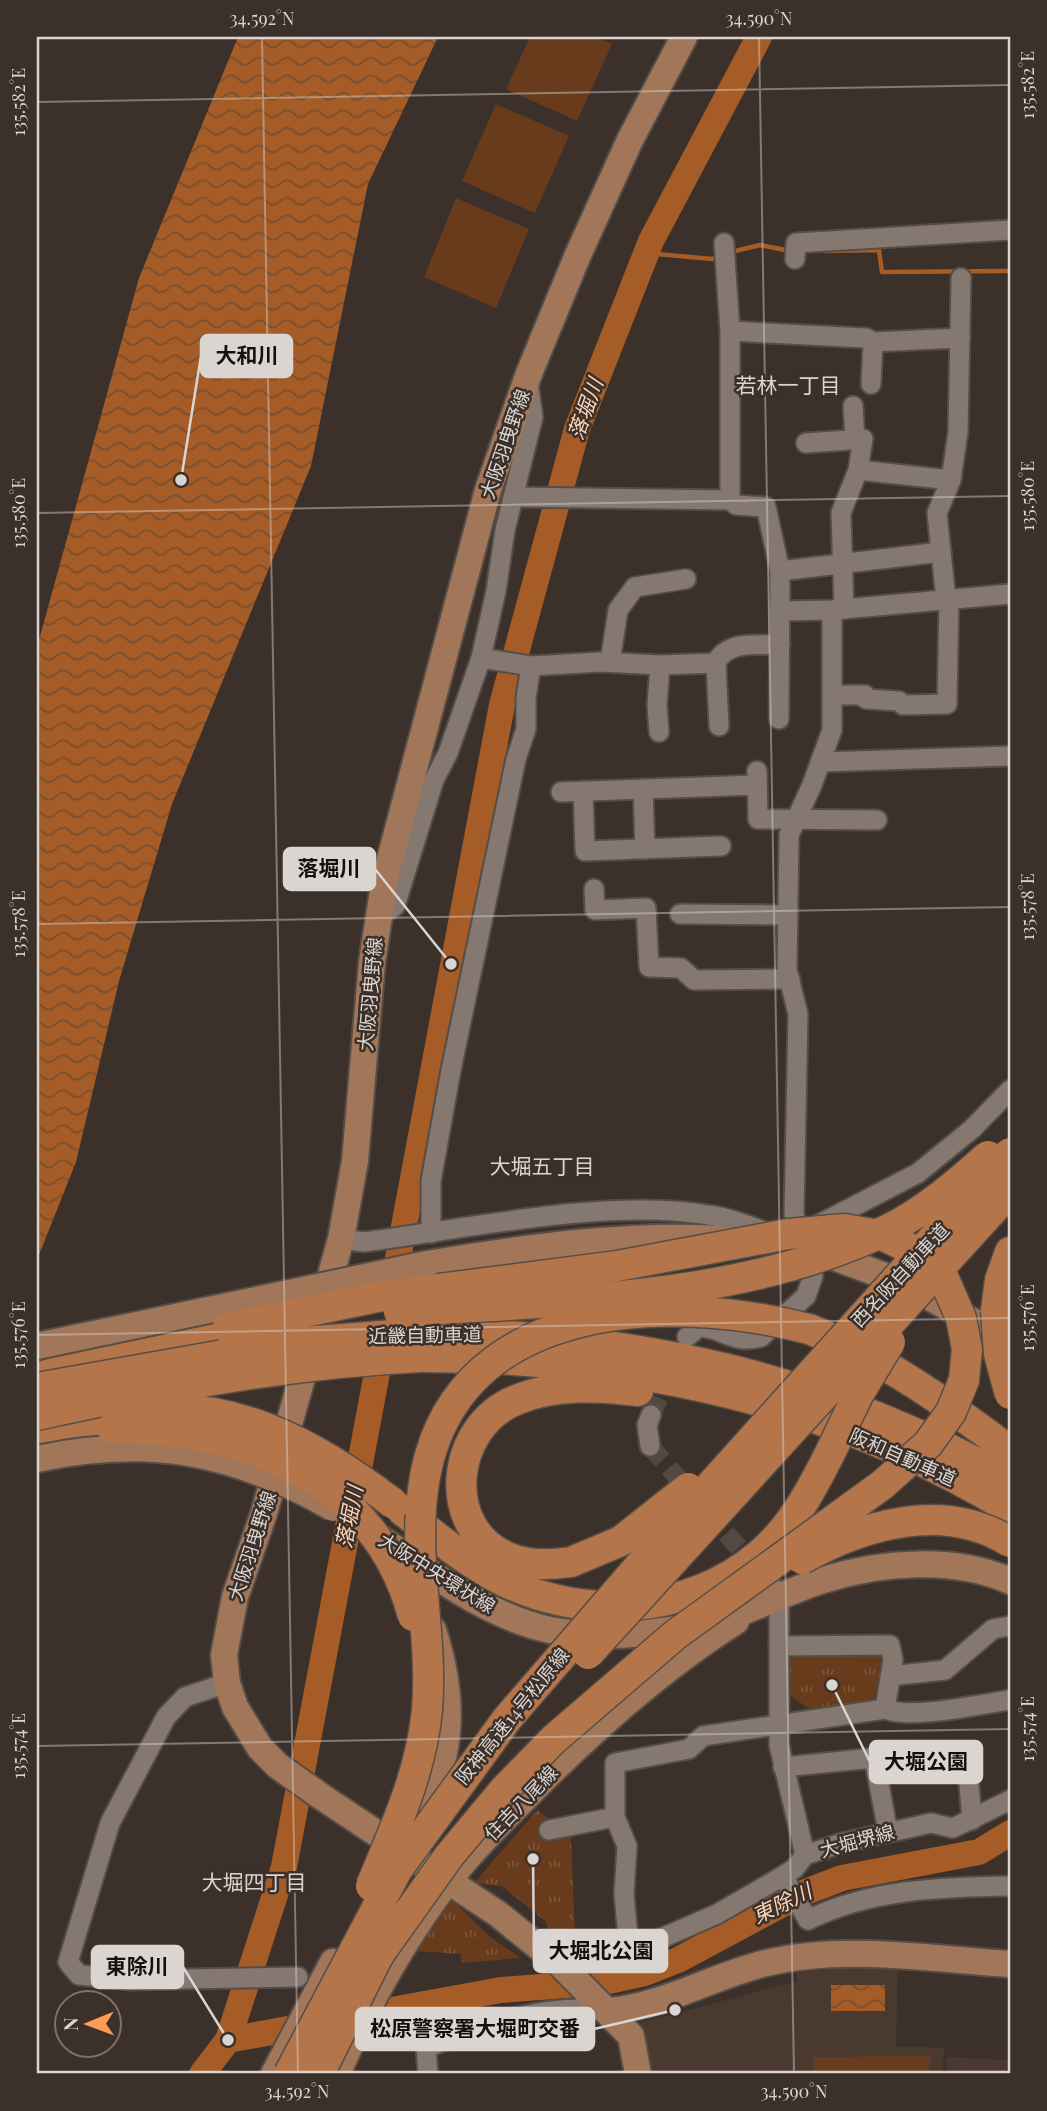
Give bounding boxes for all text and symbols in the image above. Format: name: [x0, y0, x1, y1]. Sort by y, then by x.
text: 34.592°N: [229, 6, 295, 30]
text: 34.590°N: [725, 6, 793, 30]
text: 135.582°E: [1015, 51, 1039, 119]
text: 135.582°E: [6, 68, 30, 136]
callout: 大和川: [201, 335, 292, 377]
text: 大和川: [216, 340, 279, 368]
district label: 若林一丁目: [736, 370, 841, 398]
water label: 落堀川: [560, 372, 609, 443]
street label: 大阪羽曳野線: [473, 386, 535, 502]
text: 135.580°E: [1015, 461, 1039, 531]
text: 135.580°E: [6, 478, 30, 548]
callout: 落堀川: [284, 848, 375, 890]
text: 落堀川: [298, 853, 361, 881]
text: 135.578°E: [1015, 873, 1039, 941]
text: 135.578°E: [6, 890, 30, 958]
street label: 大阪羽曳野線: [351, 936, 387, 1052]
district label: 大堀五丁目: [490, 1151, 595, 1179]
street label: 西名阪自動車道: [844, 1217, 954, 1332]
text: 135.576°E: [1015, 1284, 1039, 1352]
text: 135.576°E: [6, 1301, 30, 1369]
street label: 近畿自動車道: [368, 1320, 482, 1348]
street label: 阪和自動車道: [846, 1421, 961, 1491]
water label: 落堀川: [328, 1481, 368, 1550]
street label: 大阪羽曳野線: [221, 1487, 281, 1604]
street label: 大阪中央環状線: [374, 1526, 501, 1618]
street label: 阪神高速14号松原線: [448, 1642, 574, 1789]
text: 135.574°E: [1015, 1696, 1039, 1762]
text: 135.574°E: [6, 1713, 30, 1779]
callout: 大堀公園: [870, 1741, 982, 1783]
text: 大堀公園: [884, 1746, 968, 1774]
street label: 住吉八尾線: [478, 1759, 563, 1846]
street label: 大堀堺線: [817, 1818, 897, 1862]
district label: 大堀四丁目: [202, 1867, 307, 1895]
water label: 東除川: [747, 1875, 817, 1929]
callout: 大堀北公園: [534, 1930, 667, 1972]
text: 大堀北公園: [549, 1935, 654, 1963]
callout: 東除川: [92, 1946, 183, 1988]
text: 東除川: [106, 1951, 169, 1979]
north arrow: [52, 1988, 122, 2058]
callout: 松原警察署大堀町交番: [356, 2008, 594, 2050]
text: 松原警察署大堀町交番: [370, 2013, 580, 2041]
text: N: [57, 2017, 83, 2031]
text: 34.592°N: [264, 2079, 330, 2103]
text: 34.590°N: [760, 2079, 828, 2103]

